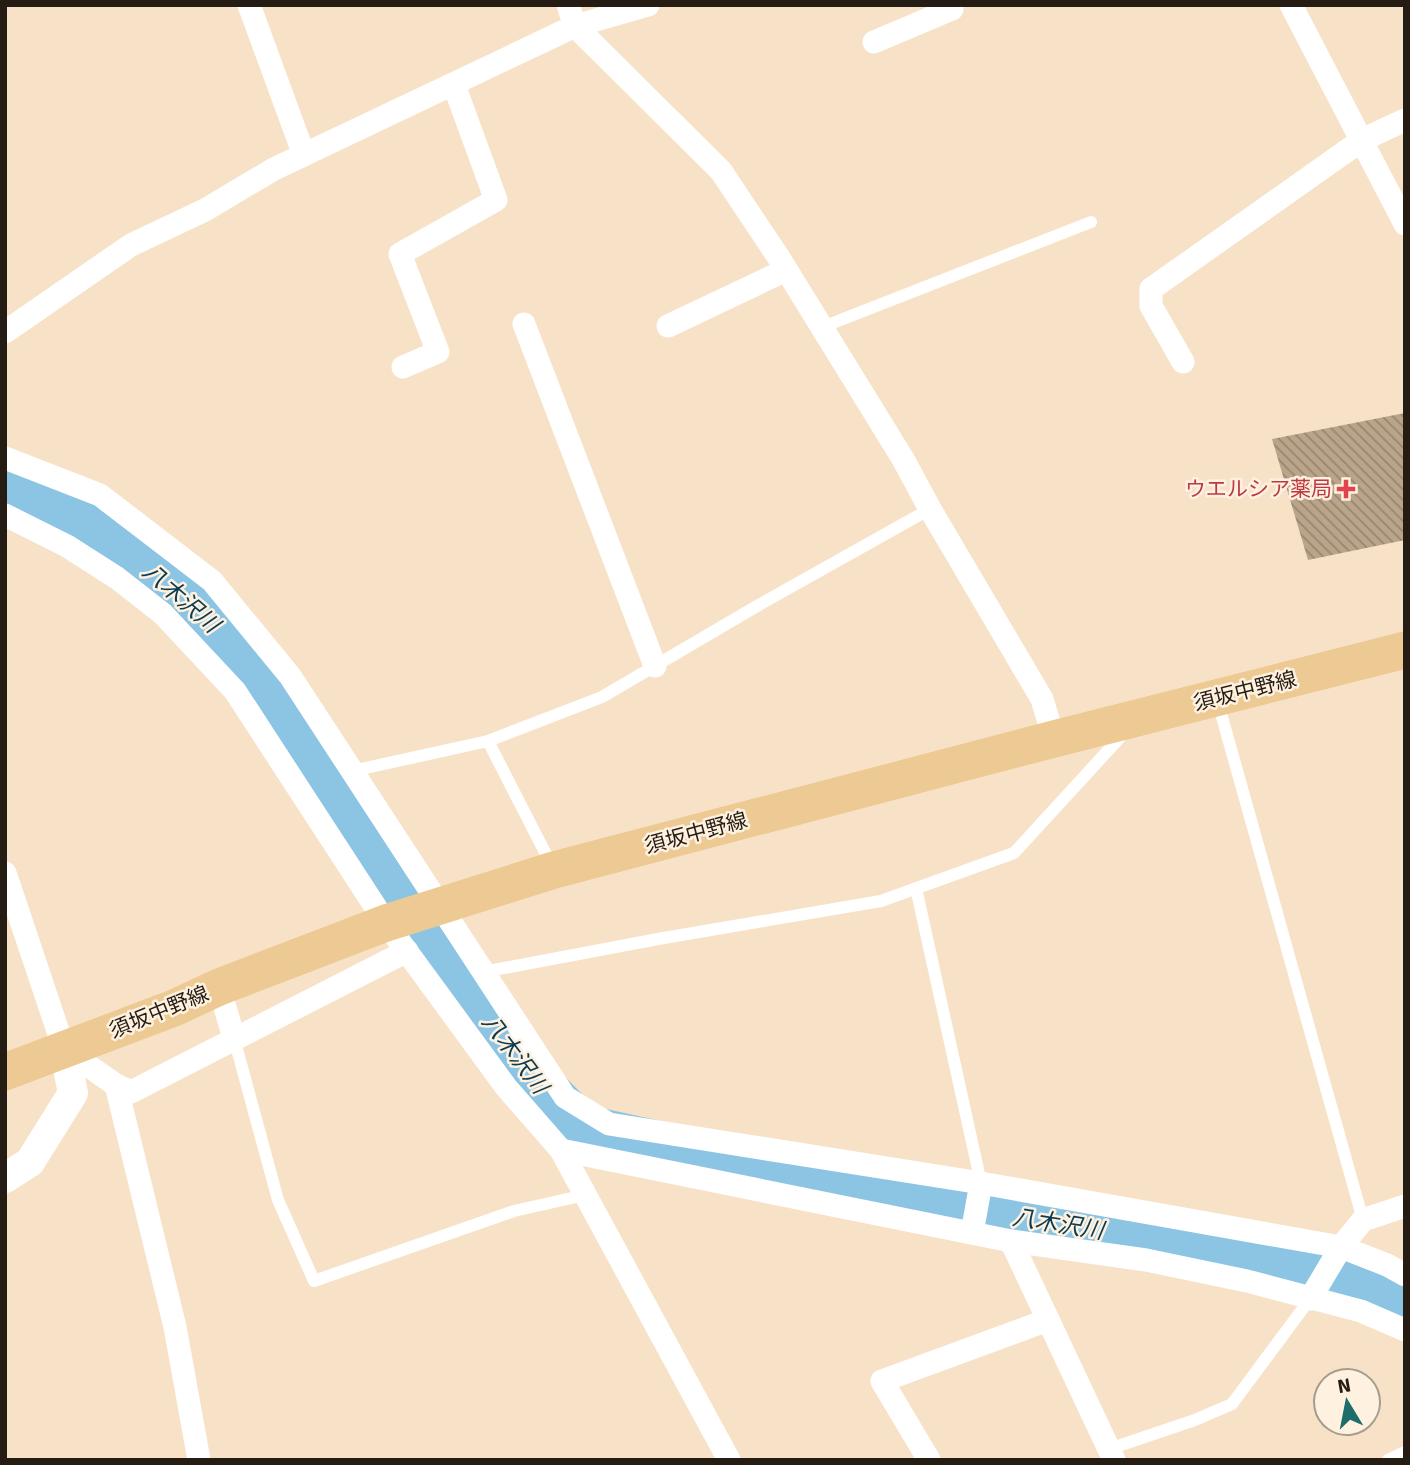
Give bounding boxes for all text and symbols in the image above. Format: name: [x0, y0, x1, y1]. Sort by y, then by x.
place label: ウエルシア薬局: [1185, 476, 1332, 502]
marker: ウエルシア薬局: [1338, 481, 1354, 497]
water label: 八木沢川: [137, 557, 227, 641]
street label: 須坂中野線: [1191, 666, 1299, 716]
street label: 須坂中野線: [642, 807, 750, 859]
street label: 須坂中野線: [105, 980, 213, 1044]
water label: 八木沢川: [476, 1009, 556, 1102]
water label: 八木沢川: [1010, 1202, 1109, 1246]
north arrow: [1312, 1367, 1382, 1437]
text: N: [1336, 1373, 1353, 1399]

